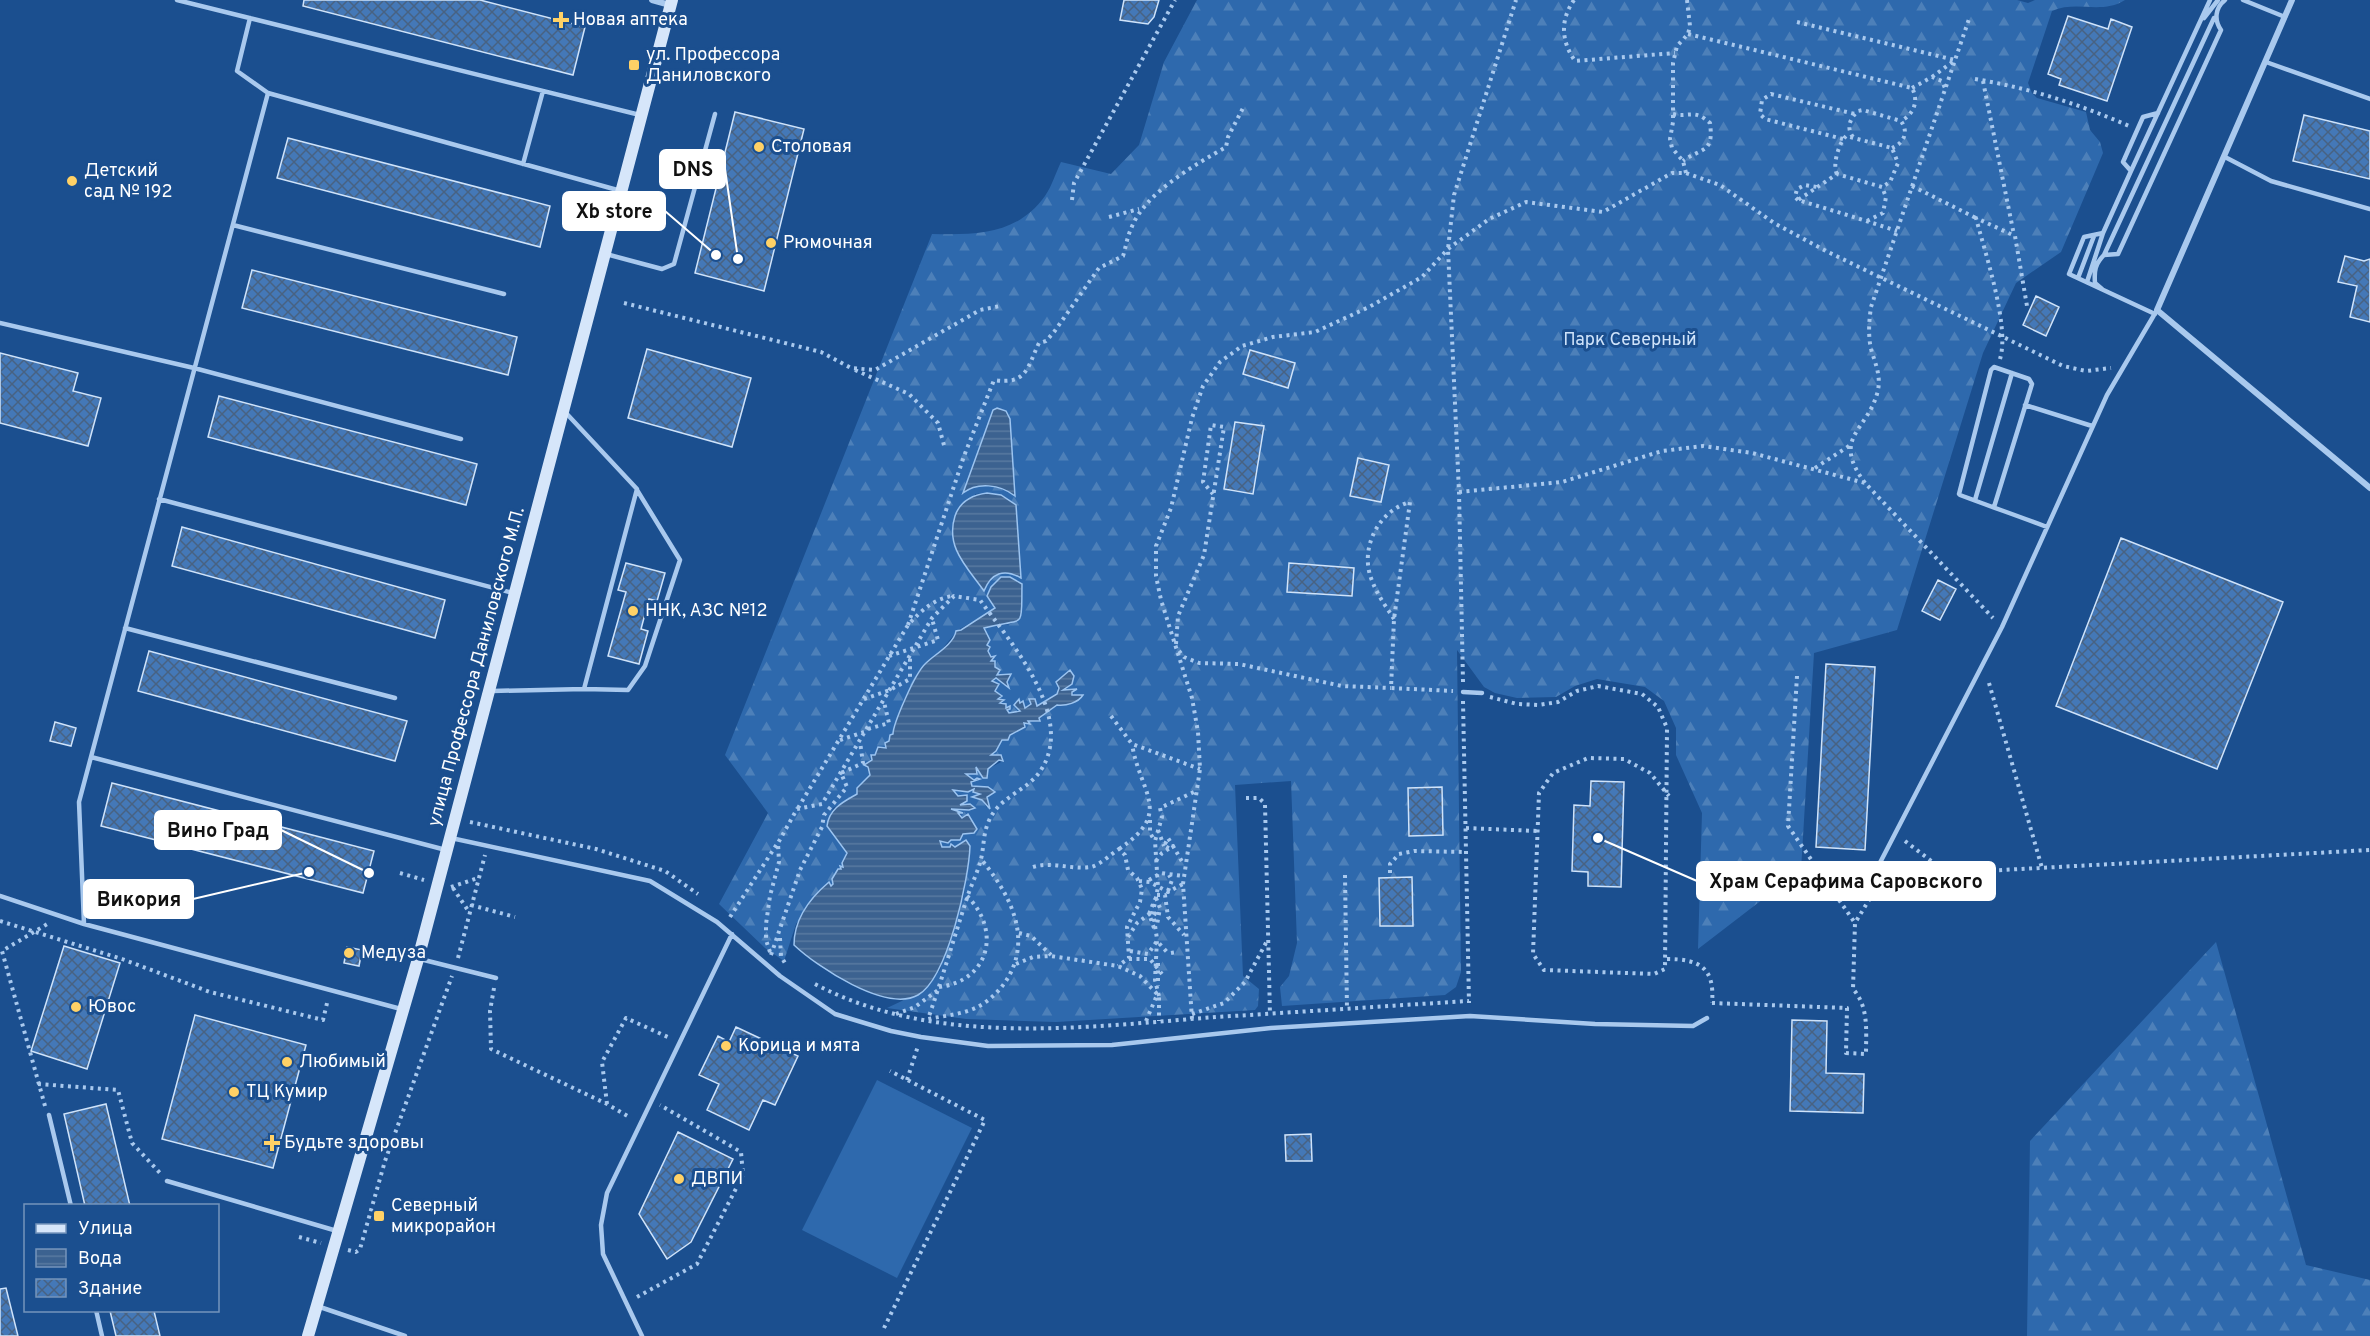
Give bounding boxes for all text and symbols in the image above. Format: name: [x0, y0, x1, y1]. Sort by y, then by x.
place label: Новая аптека: [573, 9, 688, 32]
marker: Новая аптека: [554, 13, 568, 27]
place label: ул. Профессора Даниловского: [646, 44, 780, 88]
marker: ул. Профессора Даниловского: [627, 58, 641, 72]
place label: Столовая: [771, 136, 852, 159]
marker: Столовая: [752, 140, 766, 154]
callout: DNS: [660, 150, 725, 188]
text: DNS: [673, 158, 713, 184]
place label: Детский сад № 192: [84, 160, 173, 204]
marker: Детский сад № 192: [65, 174, 79, 188]
callout: Xb store: [563, 192, 665, 230]
text: Xb store: [575, 200, 653, 226]
place label: Рюмочная: [783, 232, 873, 255]
marker: Рюмочная: [764, 236, 778, 250]
park label: Парк Северный: [1563, 329, 1697, 352]
street label: улица Профессора Даниловского М.П.: [423, 505, 531, 829]
place label: ННК, АЗС №12: [645, 600, 767, 623]
marker: ННК, АЗС №12: [626, 604, 640, 618]
callout: Вино Град: [155, 811, 281, 849]
text: Вино Град: [167, 819, 269, 845]
callout: Храм Серафима Саровского: [1697, 862, 1995, 900]
text: Храм Серафима Саровского: [1709, 870, 1983, 896]
callout: Викория: [84, 880, 193, 918]
text: Викория: [97, 888, 181, 914]
place label: Медуза: [361, 942, 426, 965]
marker: Медуза: [342, 946, 356, 960]
place label: Ювос: [88, 996, 136, 1019]
marker: Ювос: [69, 1000, 83, 1014]
place label: Корица и мята: [738, 1035, 860, 1058]
marker: Корица и мята: [719, 1039, 733, 1053]
place label: Любимый: [299, 1051, 386, 1074]
marker: Любимый: [280, 1055, 294, 1069]
place label: ТЦ Кумир: [246, 1081, 328, 1104]
marker: ТЦ Кумир: [227, 1085, 241, 1099]
place label: Будьте здоровы: [284, 1132, 424, 1155]
marker: Будьте здоровы: [265, 1136, 279, 1150]
place label: ДВПИ: [691, 1168, 743, 1191]
marker: ДВПИ: [672, 1172, 686, 1186]
place label: Северный микрорайон: [391, 1195, 496, 1239]
legend: [24, 1204, 219, 1312]
marker: Северный микрорайон: [372, 1209, 386, 1223]
text: Улица: [78, 1218, 132, 1241]
text: Вода: [78, 1248, 122, 1271]
text: Здание: [78, 1278, 142, 1301]

